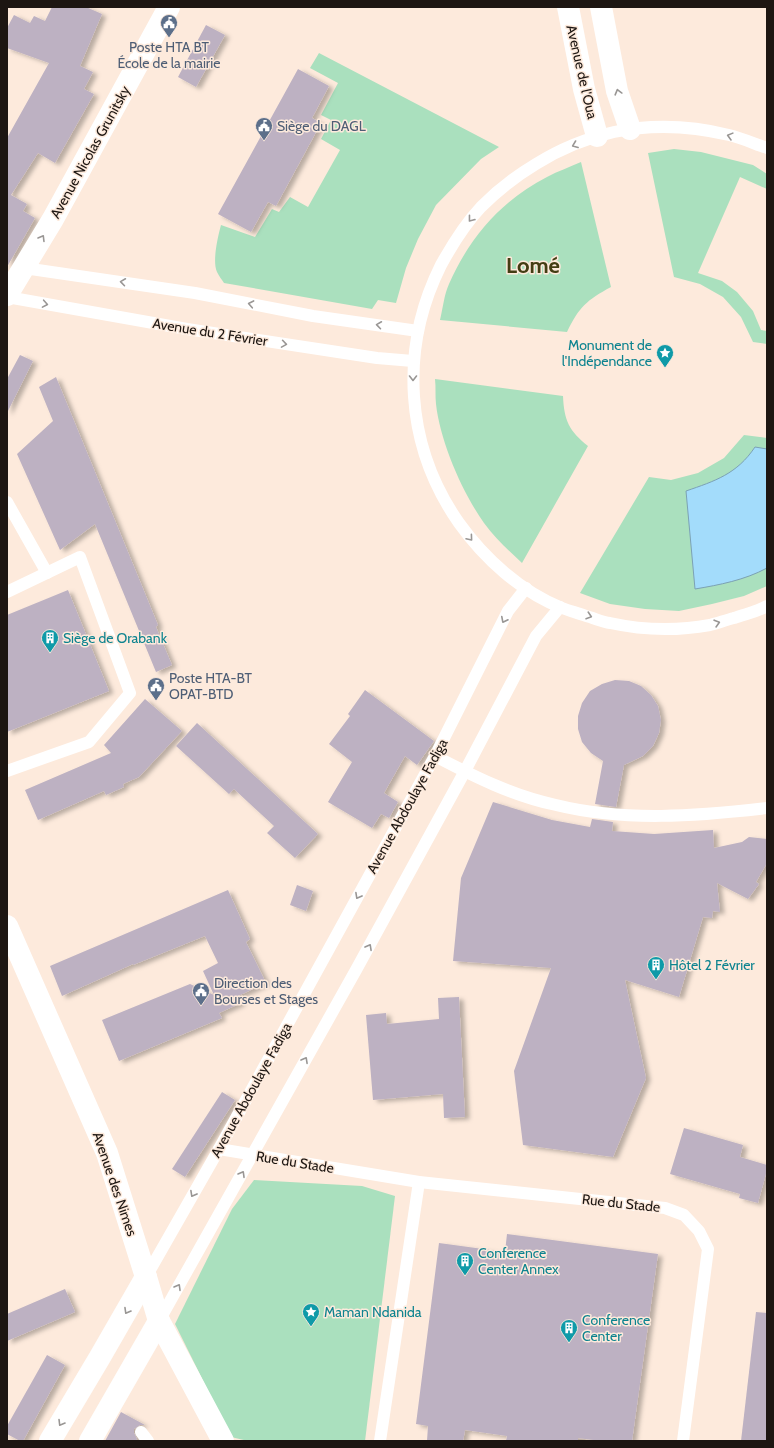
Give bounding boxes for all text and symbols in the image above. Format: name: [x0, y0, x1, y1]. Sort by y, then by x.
public building icon: Poste HTA BT École de la mairie: [159, 13, 179, 38]
street label: Avenue de l'Oua: [562, 23, 602, 121]
place label: Poste HTA BT École de la mairie: [118, 38, 220, 72]
street label: Avenue Nicolas Grunitsky: [46, 83, 134, 221]
one-way arrow: [614, 89, 623, 96]
public building icon: Siège du DAGL: [254, 116, 274, 141]
place label: Siège du DAGL: [277, 117, 366, 135]
one-way arrow: [727, 132, 733, 140]
one-way arrow: [572, 140, 579, 148]
one-way arrow: [469, 215, 476, 222]
one-way arrow: [37, 235, 45, 242]
district label: Lomé: [506, 252, 560, 279]
one-way arrow: [120, 278, 126, 287]
one-way arrow: [42, 299, 48, 308]
one-way arrow: [248, 300, 254, 308]
street label: Avenue du 2 Février: [151, 314, 269, 350]
one-way arrow: [376, 321, 382, 330]
place label: Monument de l'Indépendance: [562, 336, 652, 370]
one-way arrow: [281, 339, 287, 348]
place icon: Monument de l'Indépendance: [655, 343, 675, 368]
one-way arrow: [409, 375, 417, 381]
one-way arrow: [466, 534, 473, 541]
one-way arrow: [585, 612, 592, 620]
one-way arrow: [501, 616, 509, 624]
one-way arrow: [713, 619, 720, 628]
building icon: Siège de Orabank: [40, 628, 60, 653]
place label: Siège de Orabank: [63, 629, 168, 647]
place label: Poste HTA-BT OPAT-BTD: [169, 669, 252, 703]
public building icon: Poste HTA-BT OPAT-BTD: [146, 676, 166, 701]
street label: Avenue Abdoulaye Fadiga: [362, 735, 452, 877]
one-way arrow: [355, 892, 363, 899]
one-way arrow: [364, 944, 371, 951]
building icon: Hôtel 2 Février: [646, 955, 666, 980]
place label: Hôtel 2 Février: [669, 956, 755, 974]
place label: Direction des Bourses et Stages: [214, 974, 318, 1008]
public building icon: Direction des Bourses et Stages: [191, 981, 211, 1006]
street label: Avenue Abdoulaye Fadiga: [206, 1019, 296, 1161]
one-way arrow: [301, 1057, 308, 1064]
street label: Avenue des Nimes: [89, 1129, 141, 1239]
street label: Rue du Stade: [255, 1147, 335, 1177]
one-way arrow: [237, 1171, 244, 1178]
one-way arrow: [191, 1190, 198, 1197]
street label: Rue du Stade: [581, 1190, 661, 1216]
place label: Conference Center Annex: [478, 1244, 559, 1278]
building icon: Conference Center Annex: [455, 1251, 475, 1276]
one-way arrow: [173, 1284, 180, 1291]
place icon: Maman Ndanida: [301, 1302, 321, 1327]
place label: Maman Ndanida: [324, 1303, 422, 1321]
one-way arrow: [124, 1307, 131, 1314]
place label: Conference Center: [582, 1311, 650, 1345]
building icon: Conference Center: [559, 1318, 579, 1343]
one-way arrow: [58, 1419, 66, 1426]

